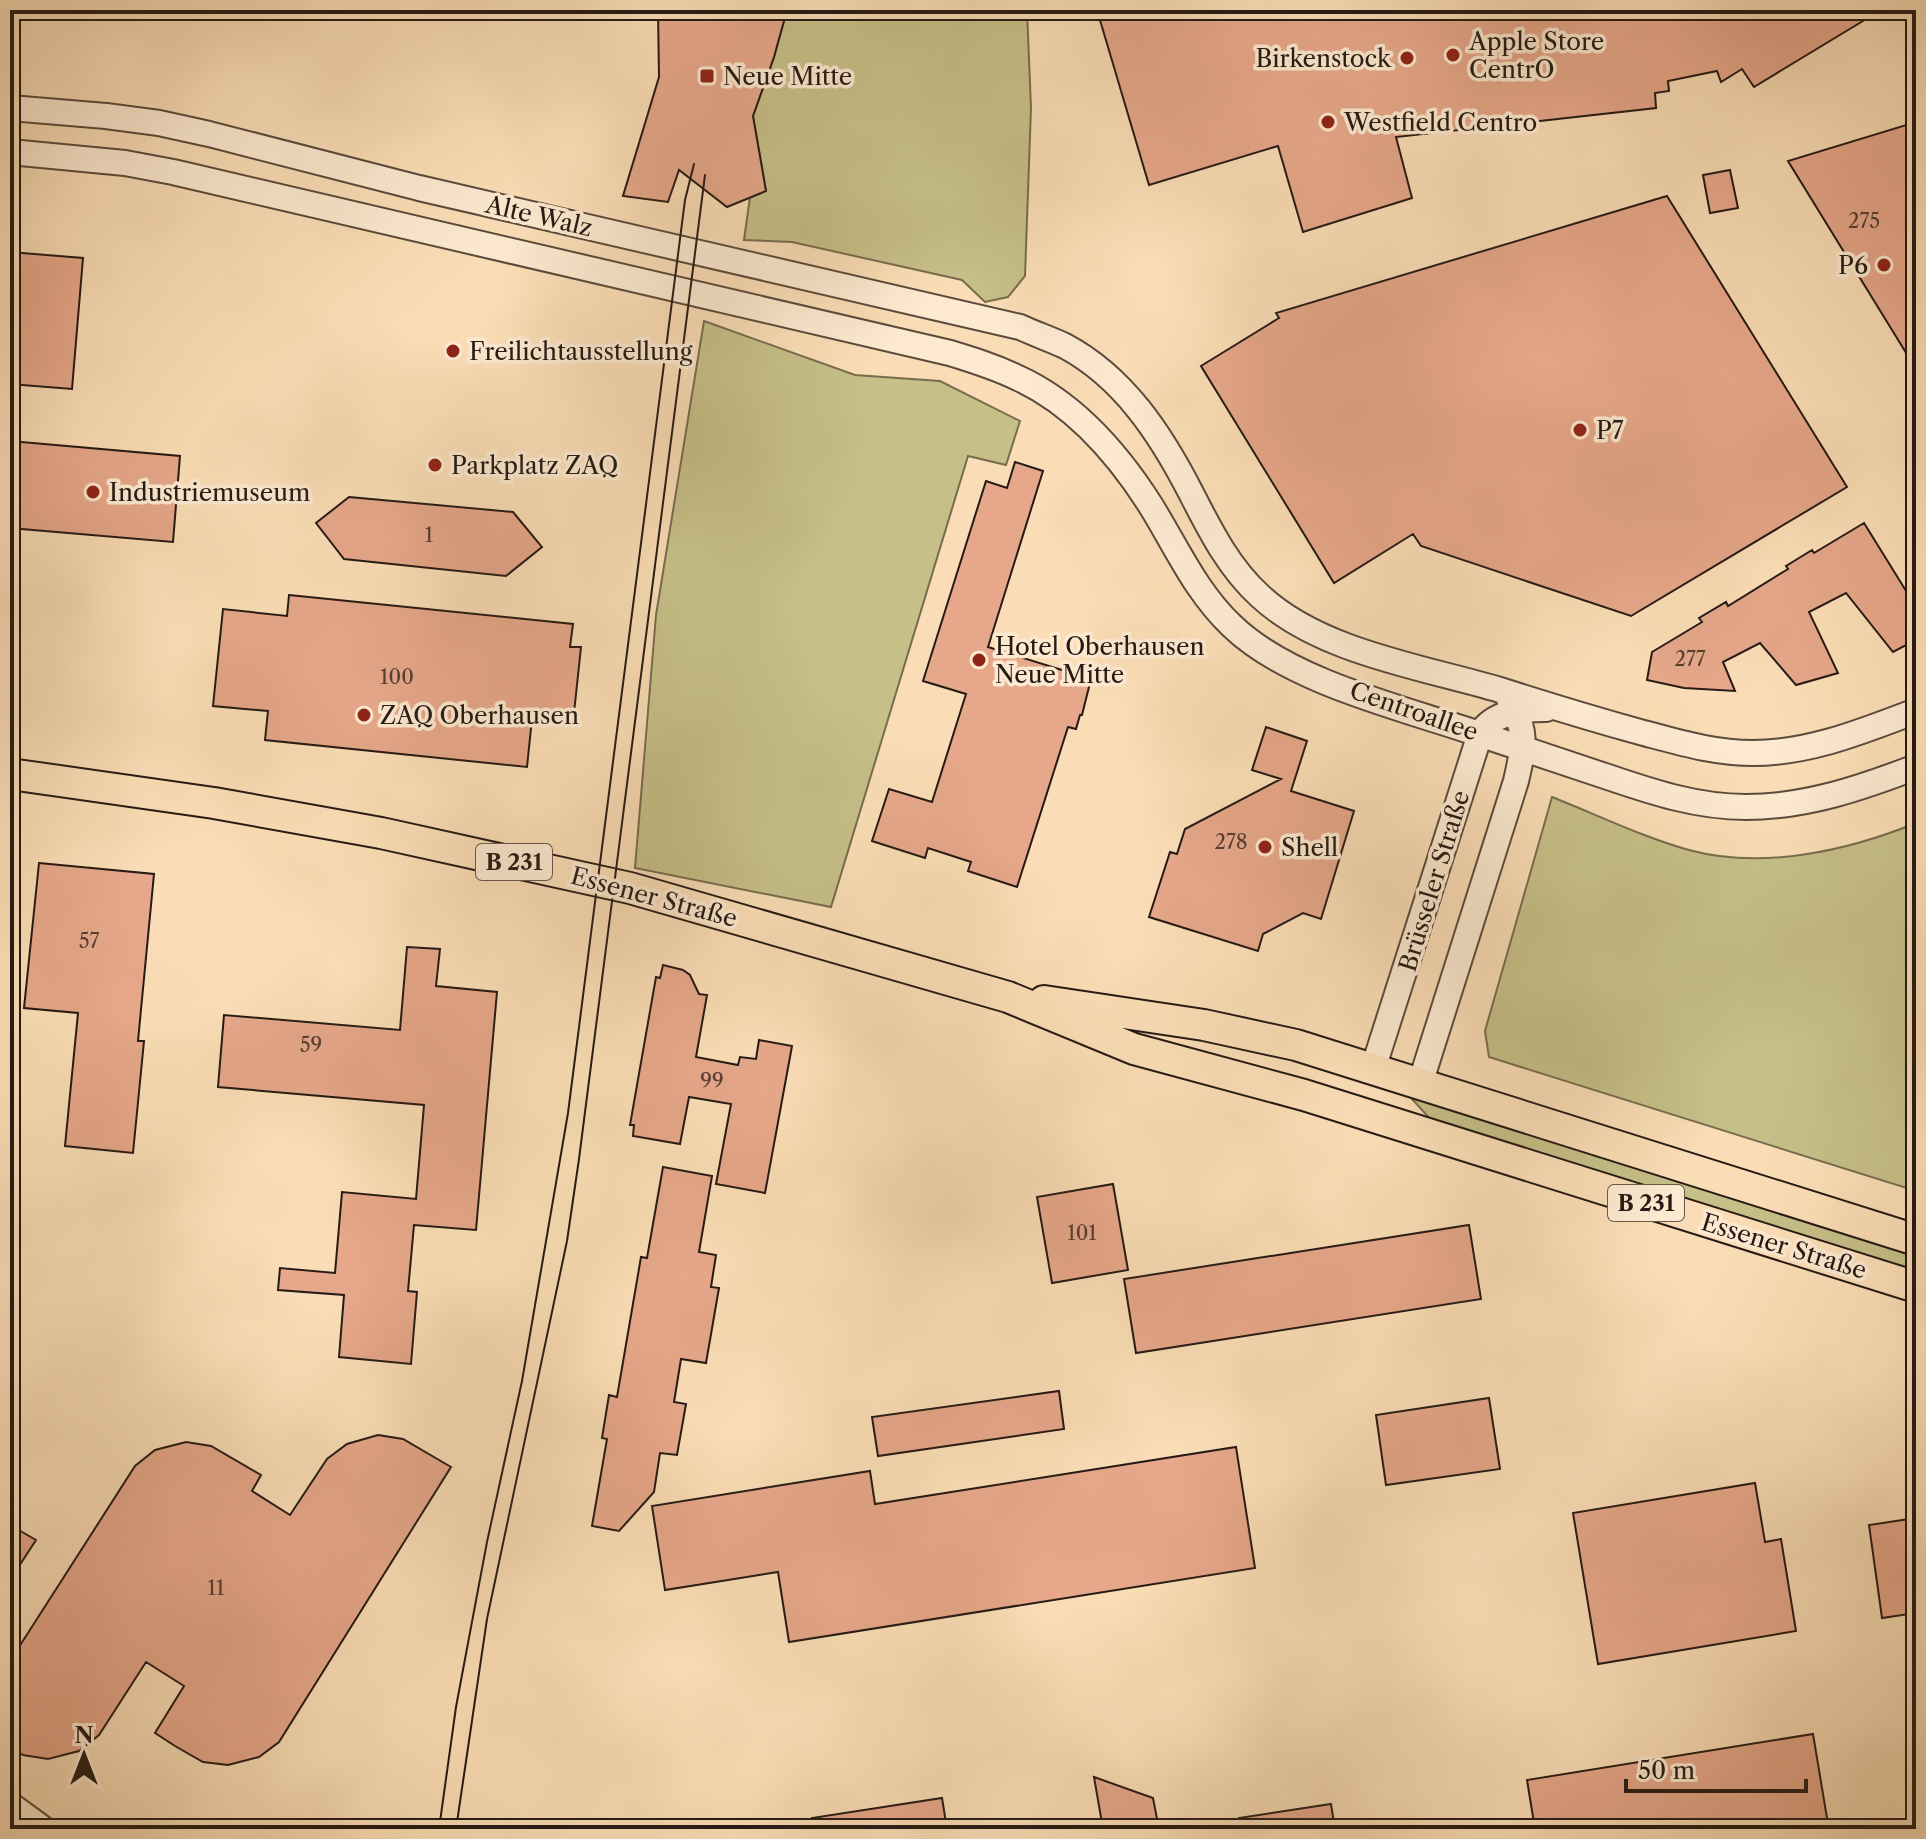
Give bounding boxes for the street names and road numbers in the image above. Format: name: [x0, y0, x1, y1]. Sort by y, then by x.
street label: Alte Walz: [482, 189, 595, 242]
street label: Centroallee: [1346, 676, 1482, 746]
street label: Brüsseler Straße: [1393, 787, 1475, 975]
road number: B 231: [476, 844, 552, 880]
street label: Essener Straße: [568, 861, 740, 933]
road number: B 231: [1608, 1185, 1684, 1221]
street label: Essener Straße: [1698, 1207, 1870, 1285]

